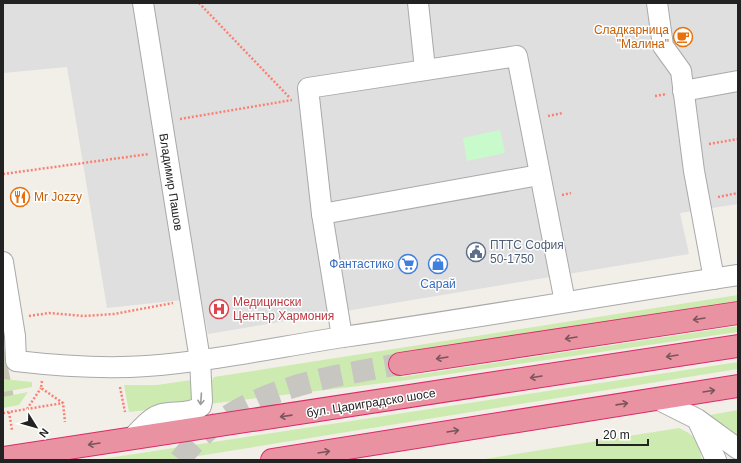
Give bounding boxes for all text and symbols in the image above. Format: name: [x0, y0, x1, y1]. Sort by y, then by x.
place label: Сладкарница "Малина": [594, 23, 669, 51]
cafe icon: Сладкарница "Малина": [672, 26, 694, 48]
street label: Владимир Пашов: [156, 132, 186, 232]
restaurant icon: Mr Jozzy: [9, 186, 31, 208]
place label: Mr Jozzy: [34, 190, 82, 204]
place label: ПТТС София 50-1750: [490, 238, 564, 266]
public building icon: ПТТС София 50-1750: [465, 241, 487, 263]
supermarket icon: Фантастико: [397, 253, 419, 275]
shop icon: Сарай: [427, 253, 449, 275]
place label: Фантастико: [329, 257, 394, 271]
place label: Сарай: [420, 277, 456, 291]
place label: Медицински Център Хармония: [233, 295, 334, 323]
hospital icon: Медицински Център Хармония: [208, 298, 230, 320]
one-way arrow: [693, 315, 706, 323]
one-way arrow: [565, 334, 578, 342]
one-way arrow: [666, 352, 679, 360]
one-way arrow: [436, 354, 449, 362]
one-way arrow: [530, 373, 543, 381]
street label: бул. Цариградско шосе: [306, 386, 437, 420]
one-way arrow: [702, 386, 715, 394]
one-way arrow: [197, 392, 204, 405]
one-way arrow: [615, 400, 628, 408]
north arrow: [16, 407, 56, 447]
one-way arrow: [280, 412, 293, 420]
scale bar: [597, 421, 648, 447]
text: N: [37, 426, 51, 440]
one-way arrow: [446, 427, 459, 435]
text: 20 m: [603, 428, 630, 442]
one-way arrow: [88, 440, 101, 448]
one-way arrow: [317, 447, 330, 455]

